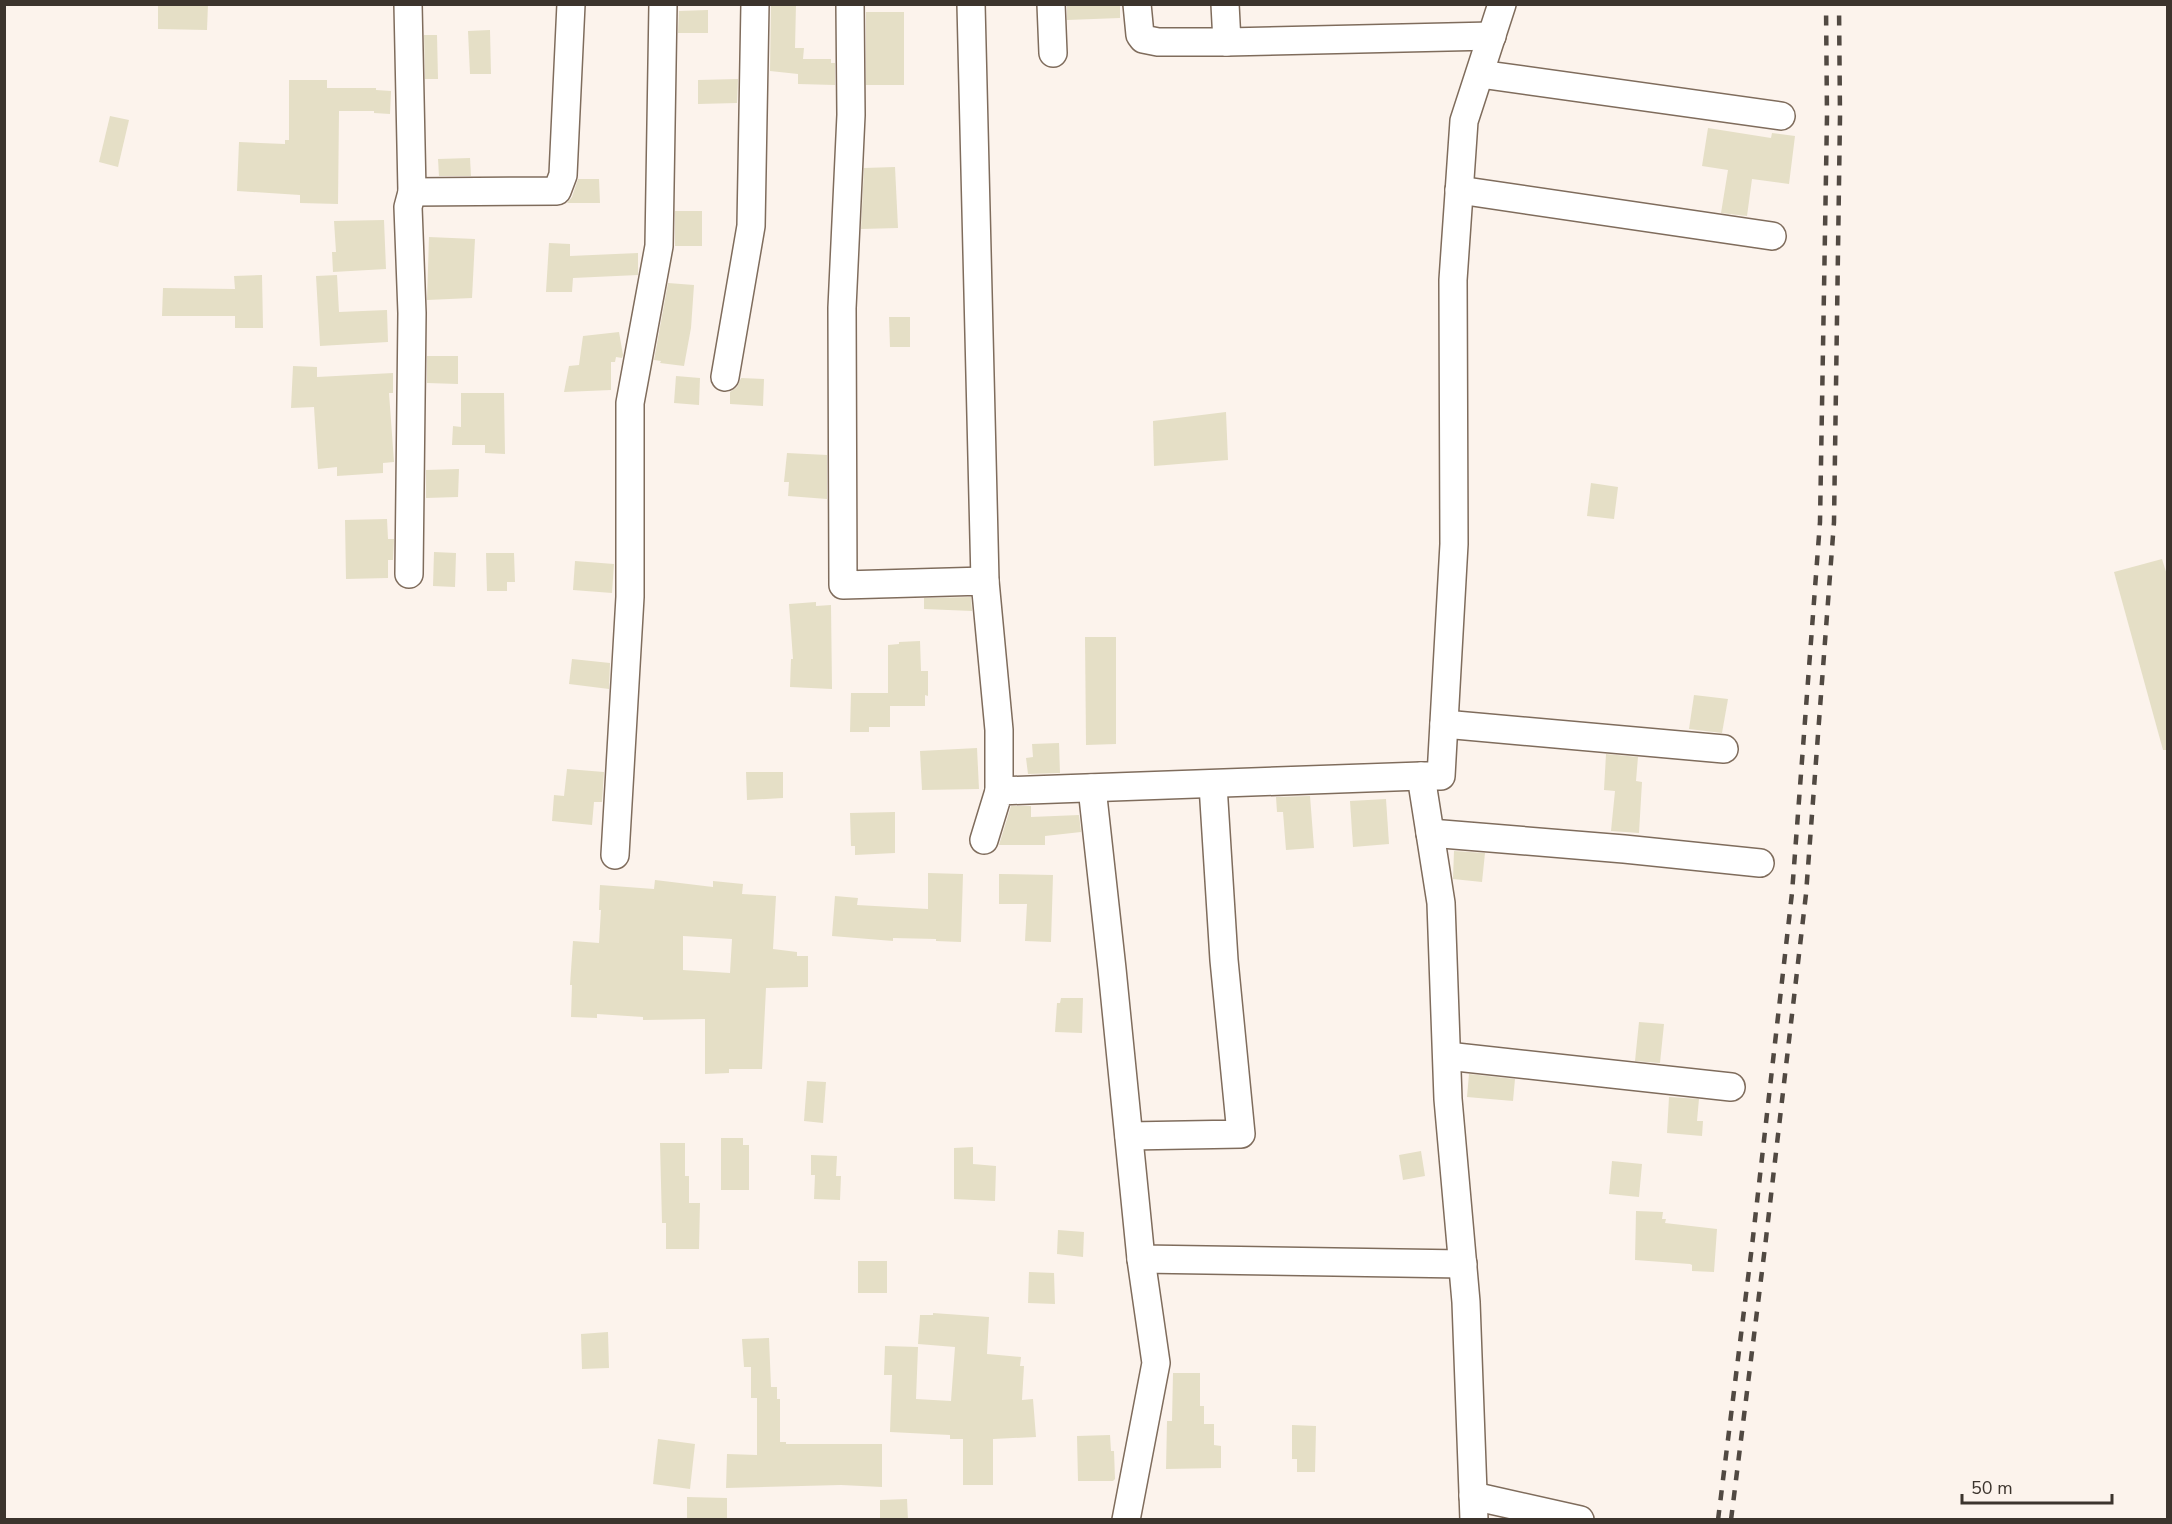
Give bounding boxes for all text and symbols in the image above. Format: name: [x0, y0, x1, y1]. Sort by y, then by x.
scale bar: [1962, 1467, 2112, 1505]
text: 50 m: [1971, 1476, 2013, 1500]

